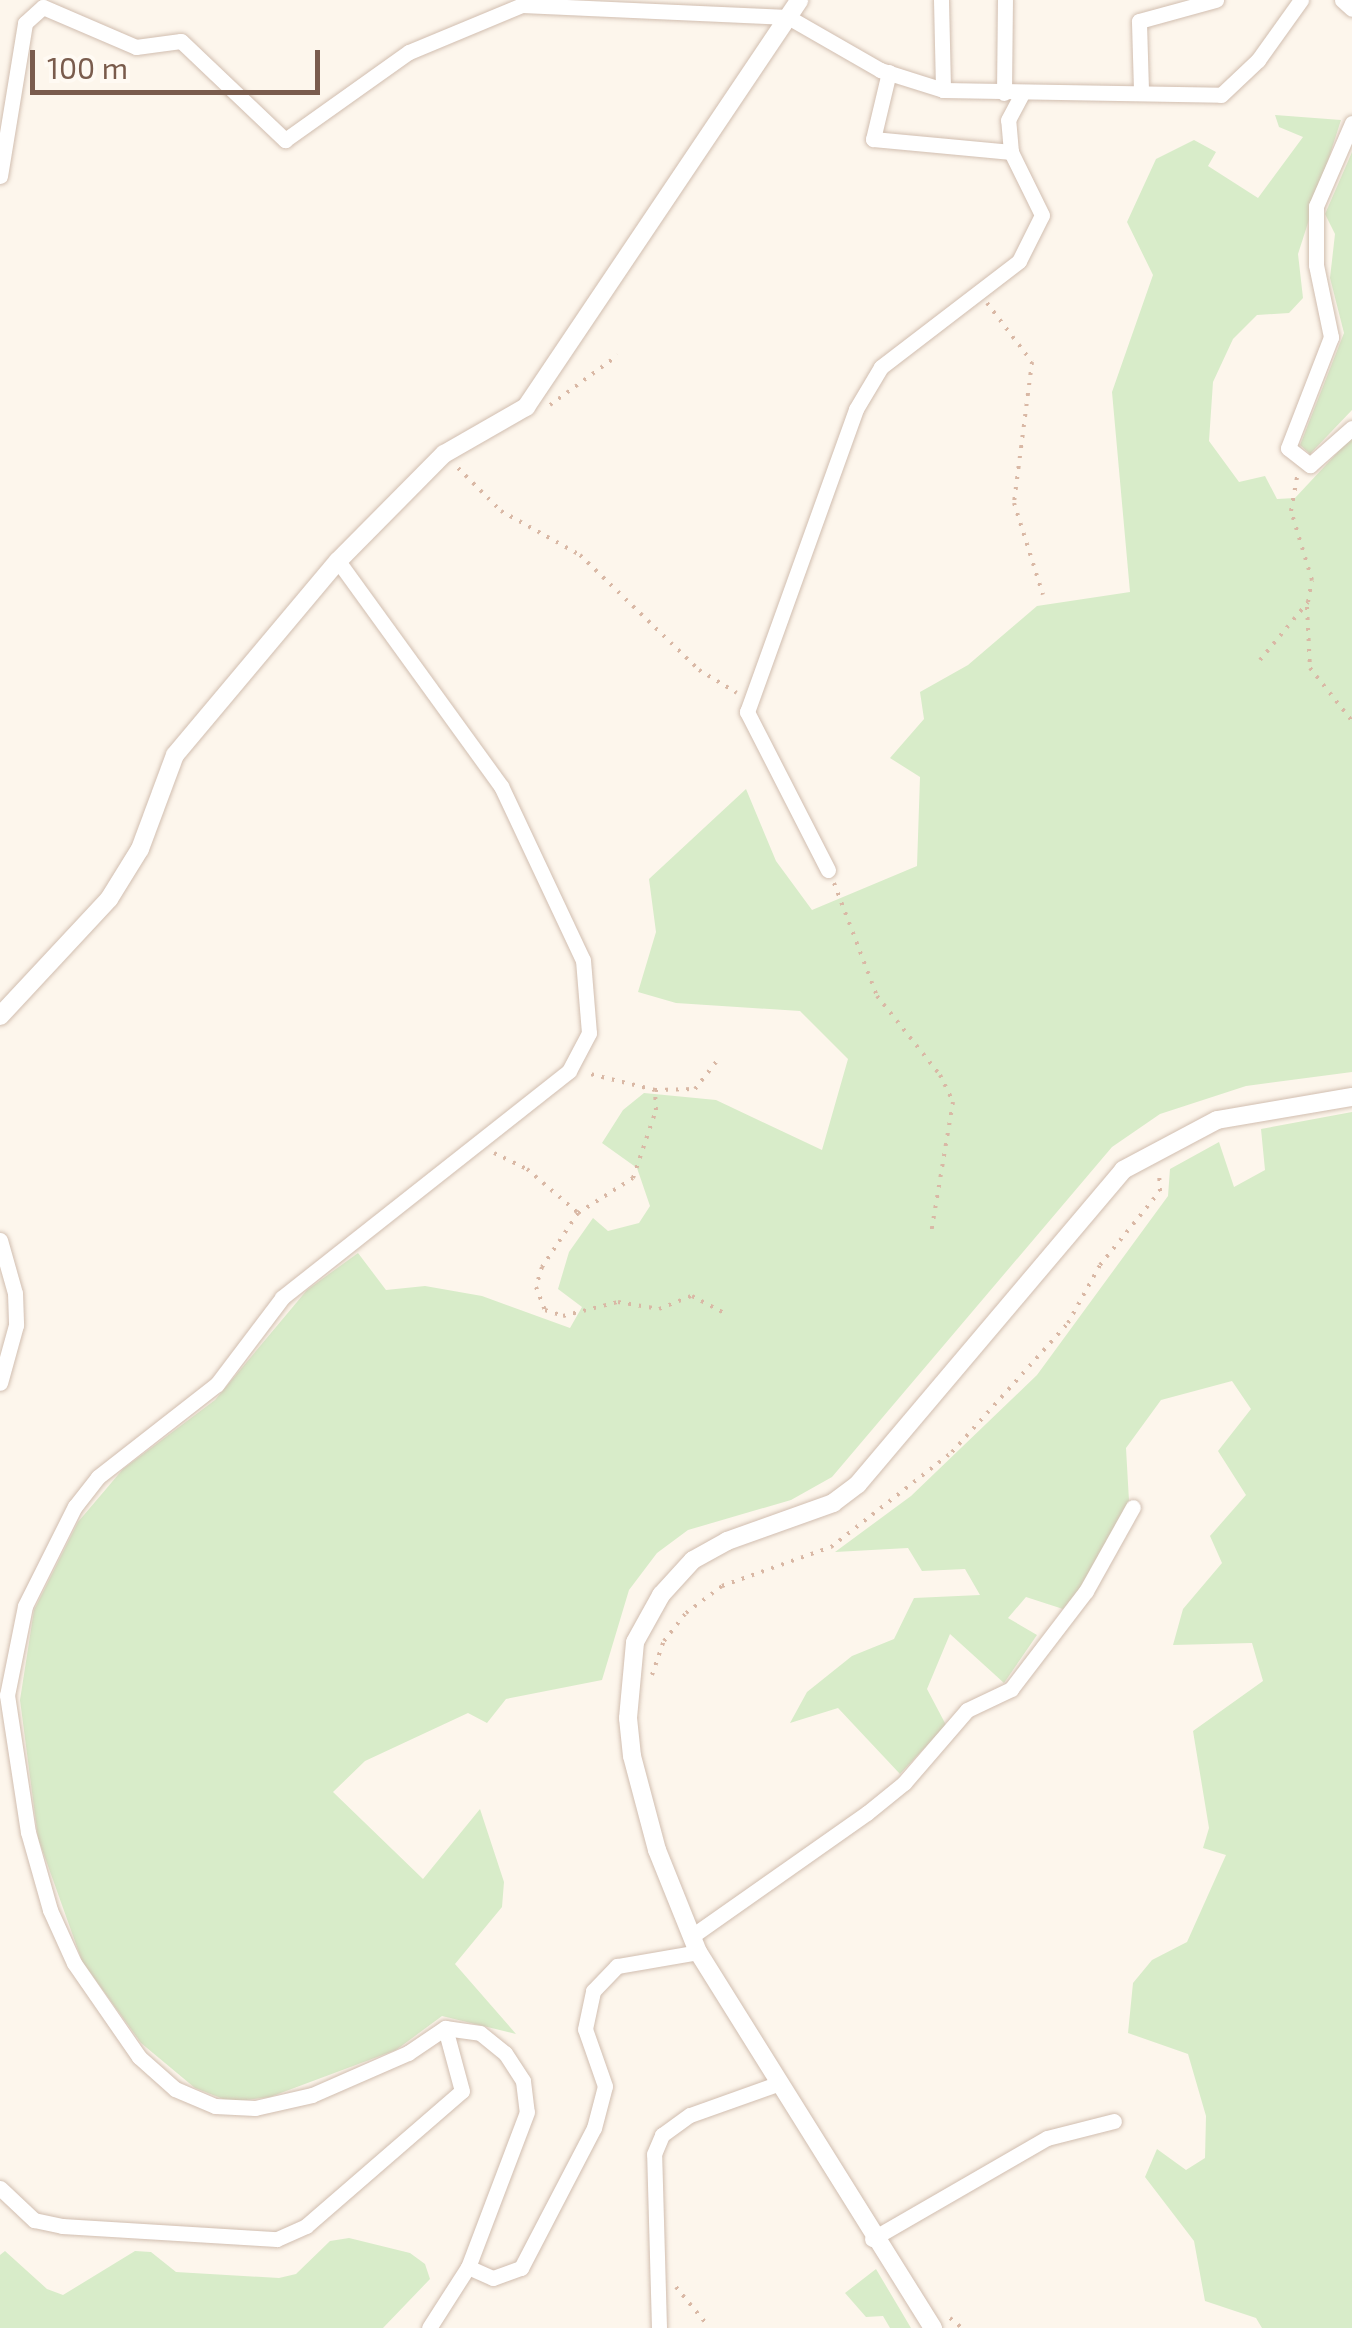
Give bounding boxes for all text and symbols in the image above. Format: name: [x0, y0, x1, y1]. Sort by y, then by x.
scale bar: [35, 30, 325, 92]
text: 100 m: [47, 49, 128, 85]

